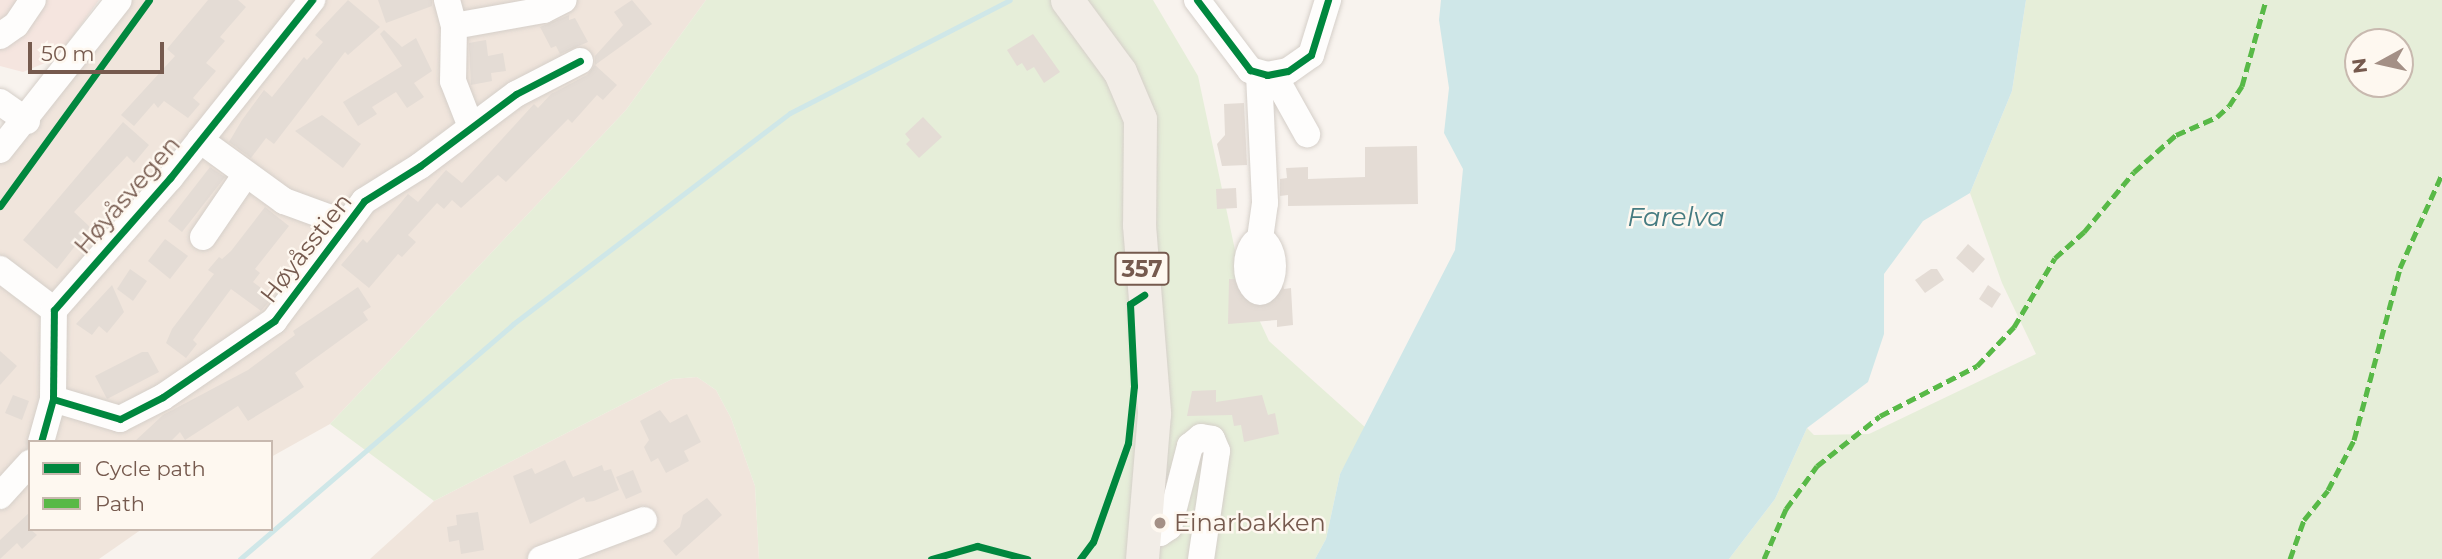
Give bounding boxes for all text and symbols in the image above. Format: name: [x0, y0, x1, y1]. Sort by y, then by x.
scale bar: [32, 28, 168, 72]
north arrow: [2344, 28, 2414, 98]
text: 50 m: [41, 41, 95, 66]
text: N: [2347, 57, 2372, 75]
street label: Høyåsvegen: [68, 130, 186, 260]
street label: Høyåsstien: [254, 187, 358, 309]
water label: Farelva: [1627, 202, 1725, 234]
road number: 357: [1114, 250, 1170, 288]
legend: [28, 440, 273, 531]
text: Cycle path: [95, 456, 206, 481]
text: Path: [95, 491, 145, 516]
place label: Einarbakken: [1174, 509, 1326, 537]
marker: Einarbakken: [1152, 515, 1168, 531]

